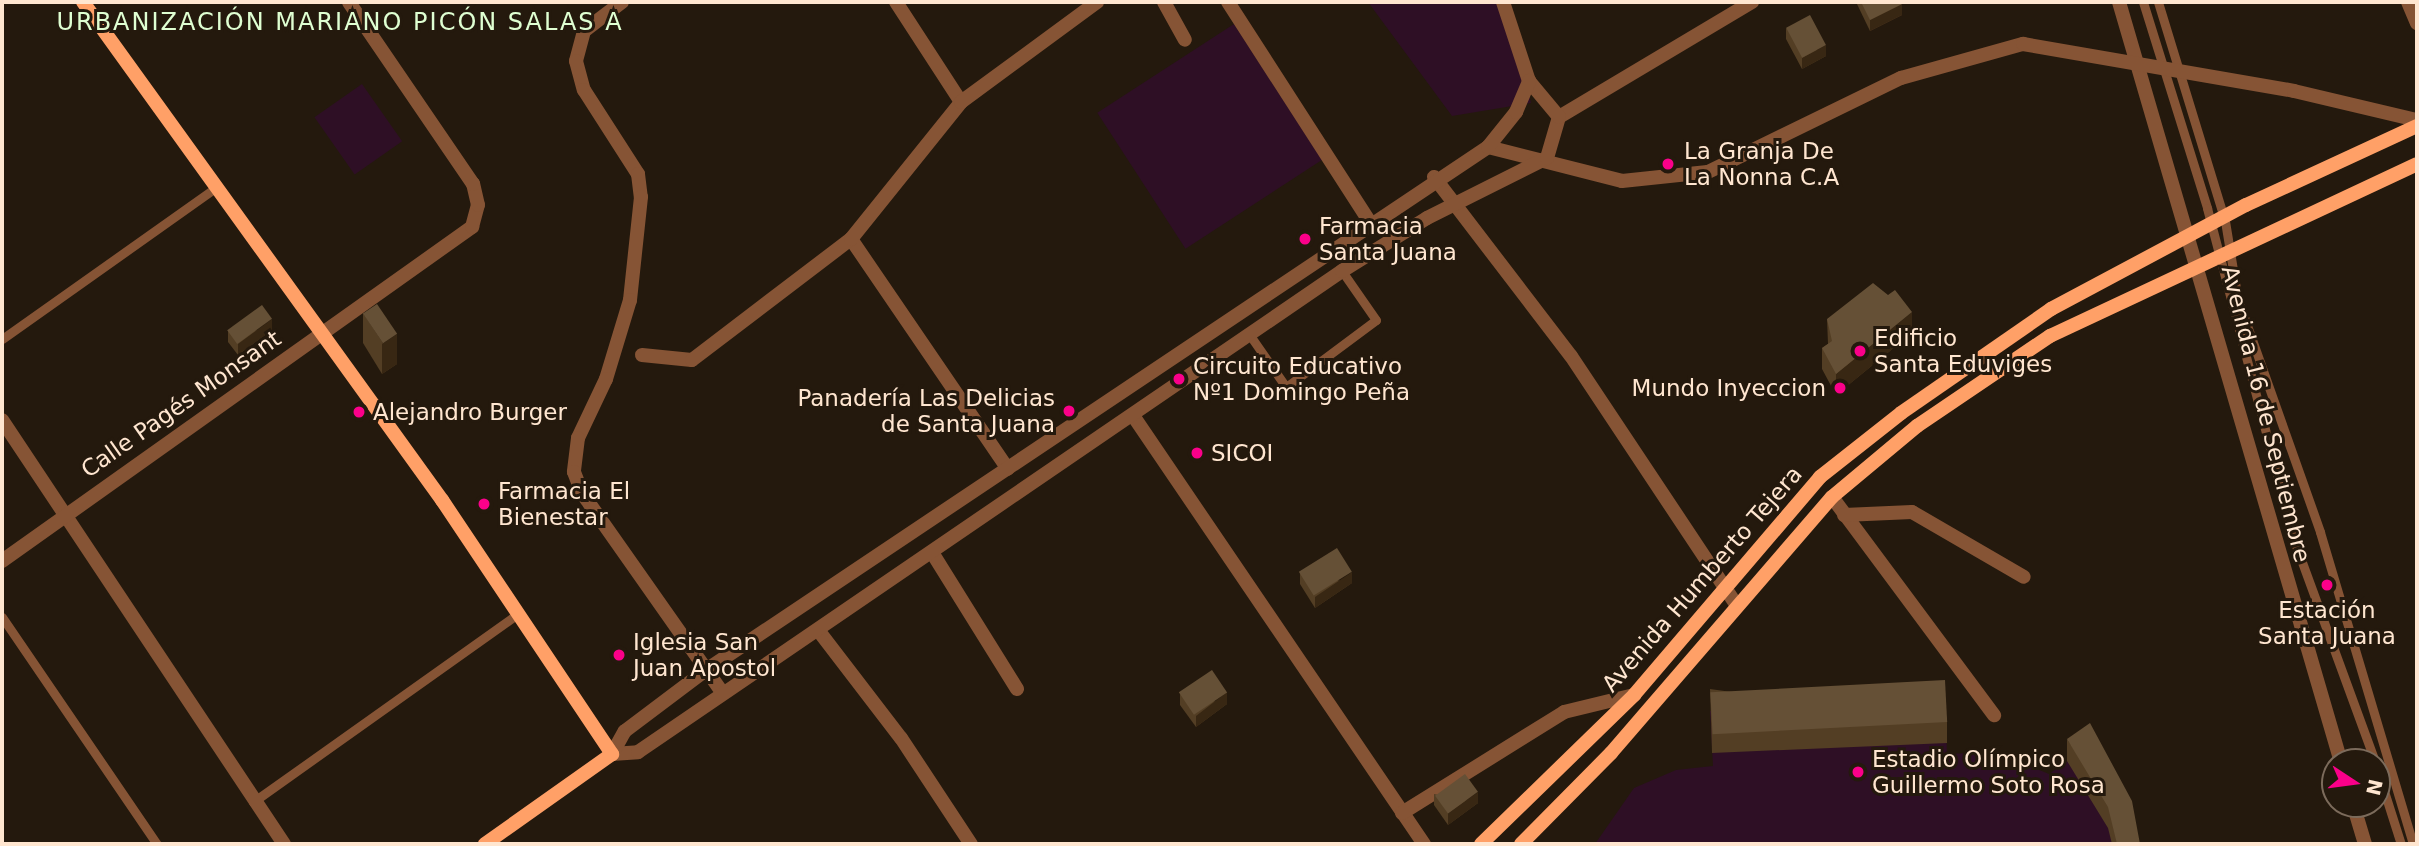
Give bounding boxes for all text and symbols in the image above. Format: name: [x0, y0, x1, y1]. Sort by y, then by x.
district label: URBANIZACIÓN MARIANO PICÓN SALAS A: [61, 9, 619, 37]
place label: La Granja De La Nonna C.A: [1684, 137, 1839, 191]
marker: La Granja De La Nonna C.A: [1658, 154, 1678, 174]
place label: Farmacia Santa Juana: [1319, 212, 1457, 266]
marker: Farmacia Santa Juana: [1297, 231, 1313, 247]
street label: Avenida 16 de Septiembre: [2216, 263, 2316, 565]
place label: Edificio Santa Eduviges: [1874, 324, 2052, 378]
street label: Calle Pagés Monsant: [76, 325, 286, 483]
marker: Edificio Santa Eduviges: [1852, 343, 1868, 359]
place label: Circuito Educativo Nº1 Domingo Peña: [1193, 352, 1410, 406]
marker: Circuito Educativo Nº1 Domingo Peña: [1171, 371, 1187, 387]
place label: Mundo Inyeccion: [1632, 374, 1826, 402]
marker: Mundo Inyeccion: [1832, 380, 1848, 396]
place label: Panadería Las Delicias de Santa Juana: [797, 384, 1055, 438]
place label: Alejandro Burger: [373, 398, 567, 426]
marker: Panadería Las Delicias de Santa Juana: [1061, 403, 1077, 419]
marker: Alejandro Burger: [351, 404, 367, 420]
place label: SICOI: [1211, 439, 1273, 467]
marker: SICOI: [1189, 445, 1205, 461]
street label: Avenida Humberto Tejera: [1596, 460, 1808, 698]
place label: Farmacia El Bienestar: [498, 477, 630, 531]
marker: Farmacia El Bienestar: [476, 496, 492, 512]
marker: Estación Santa Juana: [2319, 577, 2335, 593]
place label: Estación Santa Juana: [2258, 596, 2396, 650]
place label: Iglesia San Juan Apostol: [633, 628, 776, 682]
marker: Iglesia San Juan Apostol: [611, 647, 627, 663]
place label: Estadio Olímpico Guillermo Soto Rosa: [1872, 745, 2105, 799]
north arrow: [2321, 748, 2391, 818]
marker: Estadio Olímpico Guillermo Soto Rosa: [1850, 764, 1866, 780]
text: N: [2362, 777, 2387, 797]

